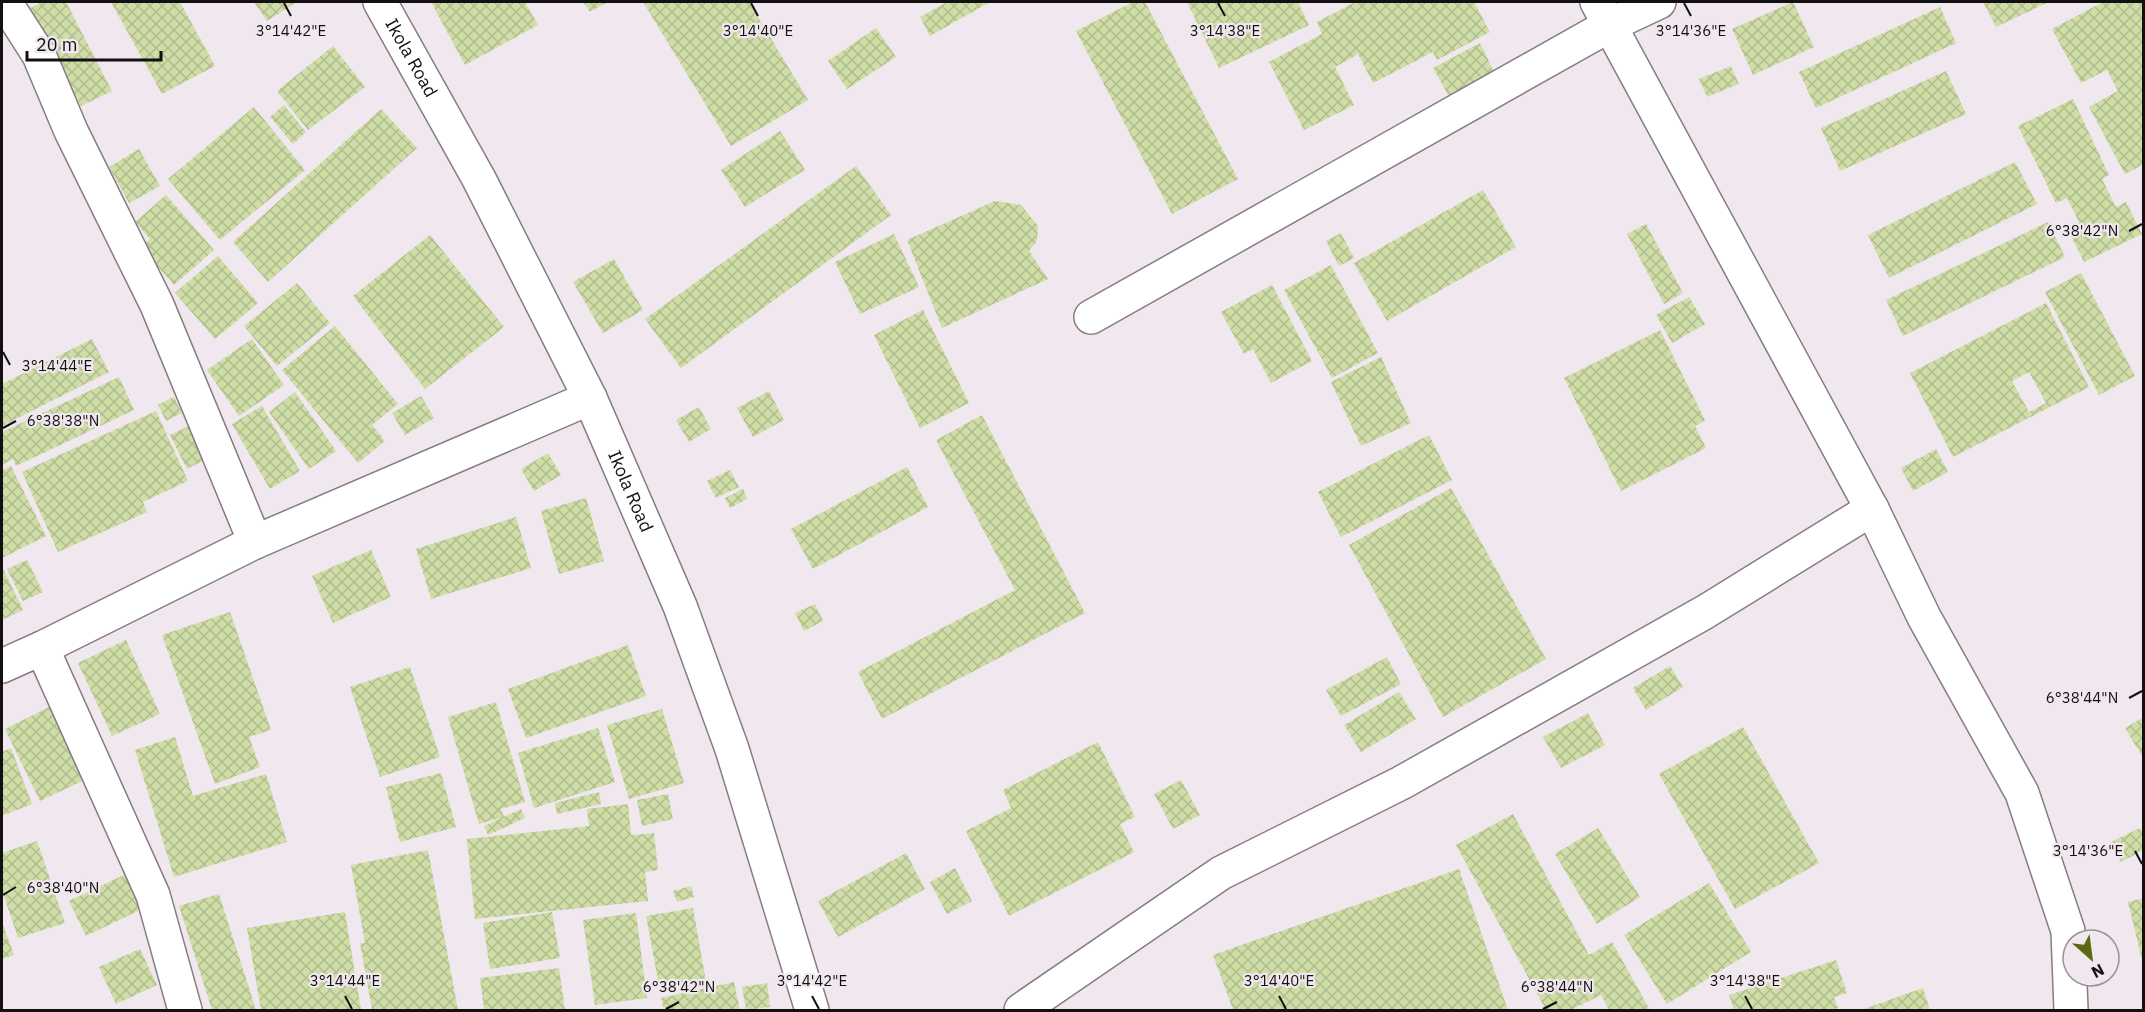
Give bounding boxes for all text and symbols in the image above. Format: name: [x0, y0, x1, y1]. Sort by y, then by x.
street label: Ikola Road: [380, 14, 443, 101]
text: 3°14'42"E: [256, 21, 326, 40]
text: 3°14'40"E: [723, 21, 793, 40]
text: 3°14'38"E: [1190, 21, 1260, 40]
text: 3°14'36"E: [1656, 21, 1726, 40]
scale bar: [27, 24, 160, 62]
text: 20 m: [36, 33, 78, 56]
text: 6°38'42"N: [2046, 221, 2118, 240]
text: 3°14'44"E: [22, 356, 92, 375]
text: 6°38'38"N: [27, 411, 99, 430]
street label: Ikola Road: [603, 447, 659, 535]
text: 6°38'44"N: [2046, 688, 2118, 707]
text: 3°14'36"E: [2053, 841, 2123, 860]
text: 6°38'40"N: [27, 878, 99, 897]
north arrow: [2061, 928, 2121, 988]
text: N: [2088, 960, 2108, 983]
text: 3°14'44"E: [310, 971, 380, 990]
text: 3°14'42"E: [777, 971, 847, 990]
text: 3°14'40"E: [1244, 971, 1314, 990]
text: 3°14'38"E: [1710, 971, 1780, 990]
text: 6°38'42"N: [643, 977, 715, 996]
text: 6°38'44"N: [1521, 977, 1593, 996]

